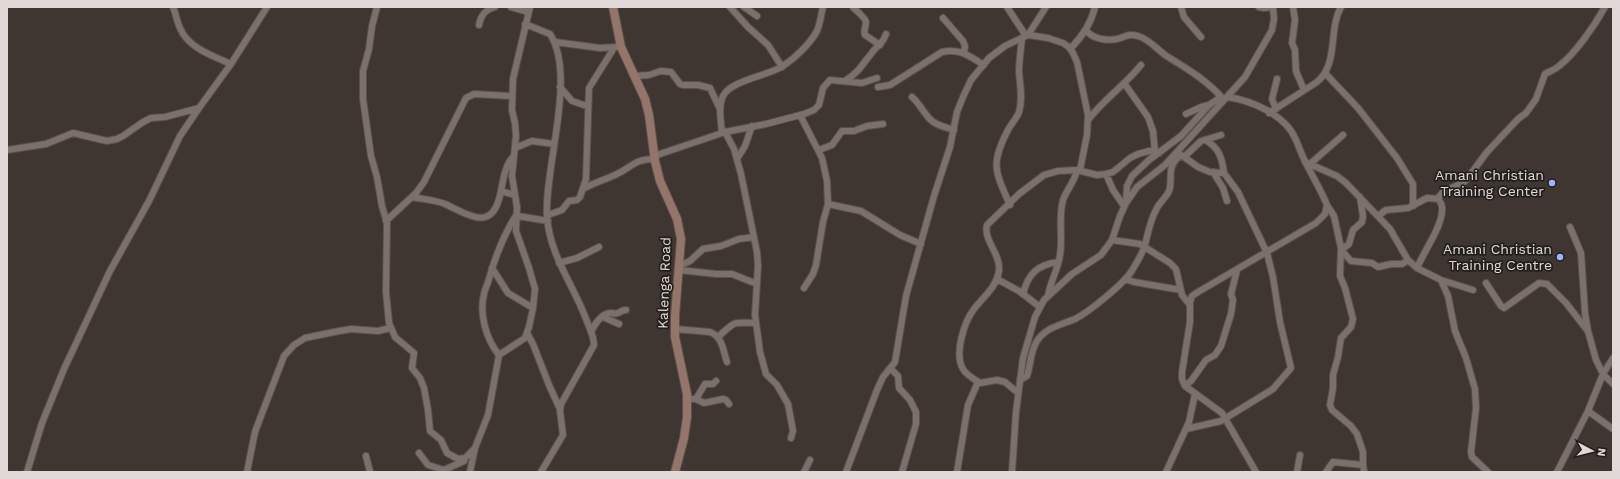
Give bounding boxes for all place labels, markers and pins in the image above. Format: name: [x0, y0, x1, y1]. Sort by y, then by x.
place label: Amani Christian Training Center: [1435, 167, 1544, 199]
marker: Amani Christian Training Center: [1547, 178, 1557, 188]
place label: Amani Christian Training Centre: [1443, 241, 1552, 273]
marker: Amani Christian Training Centre: [1555, 252, 1565, 262]

